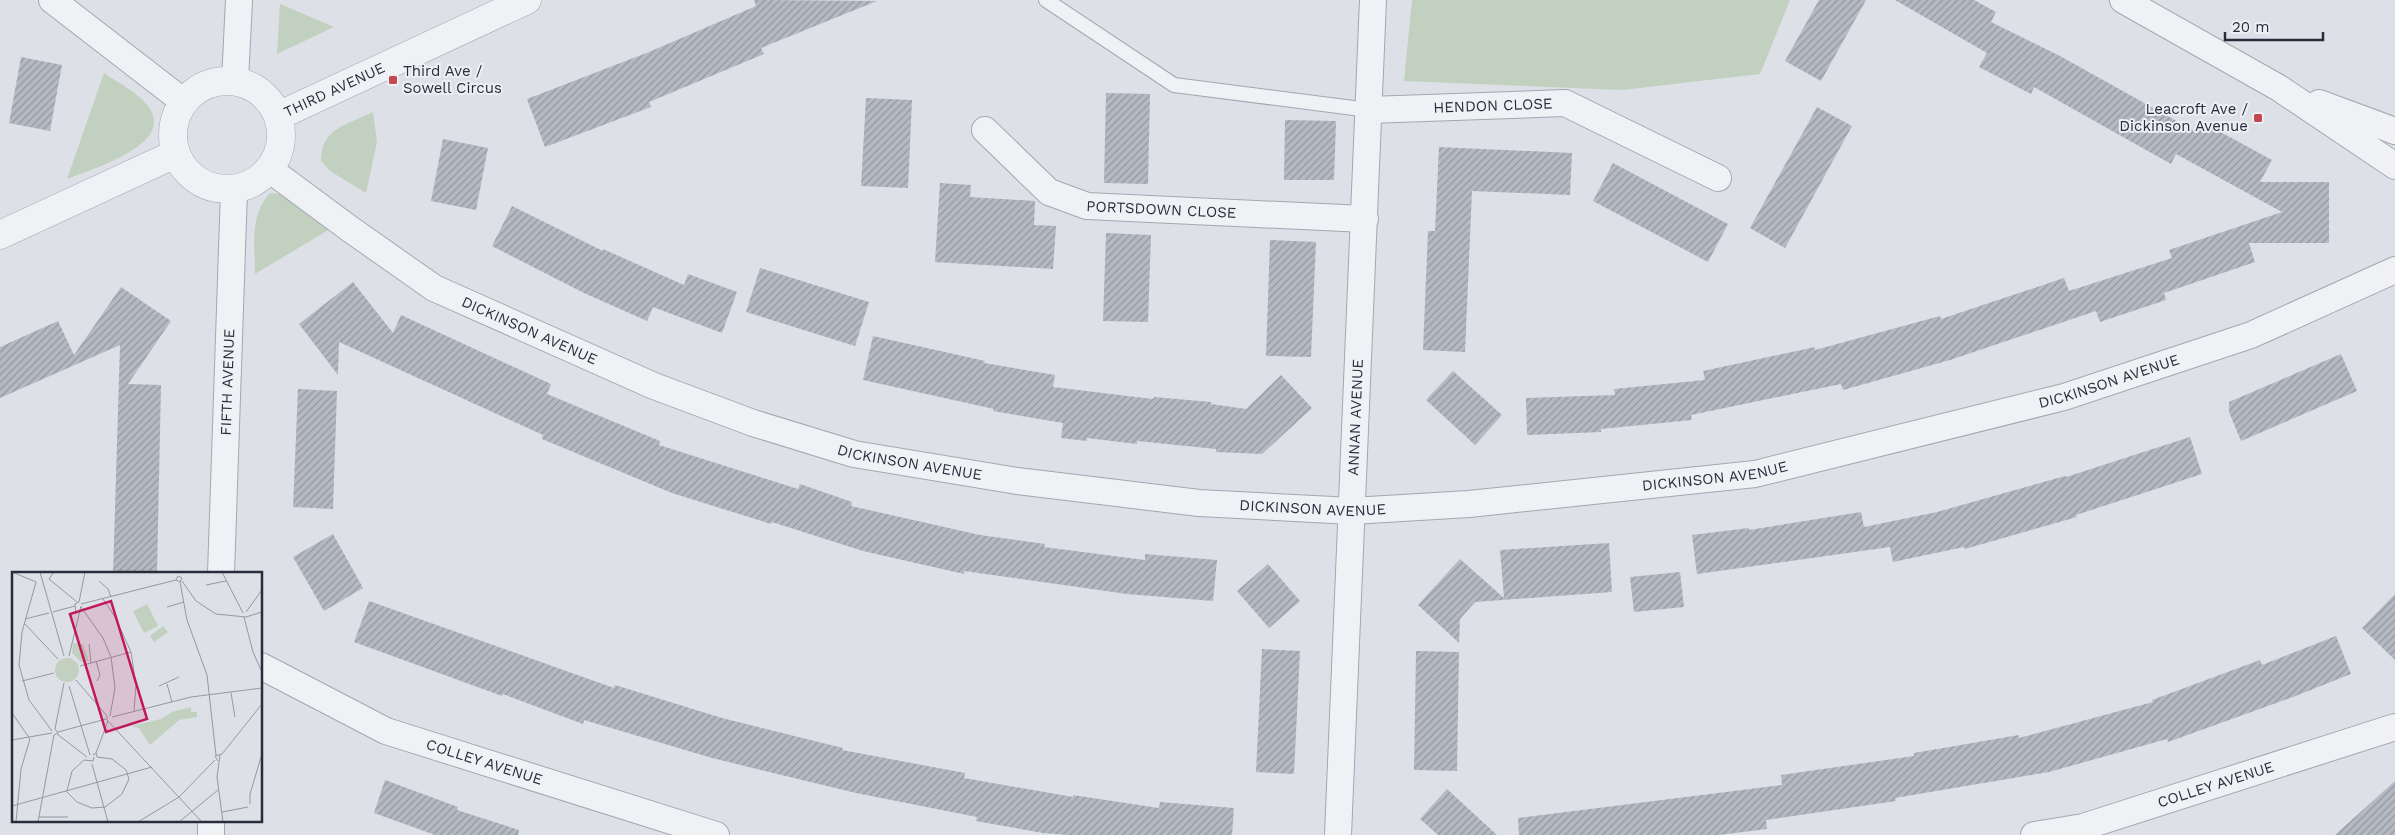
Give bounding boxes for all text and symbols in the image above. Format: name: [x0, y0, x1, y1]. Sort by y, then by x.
scale bar: [2225, 10, 2322, 42]
text: 20 m: [2232, 18, 2270, 36]
street label: THIRD AVENUE: [281, 59, 388, 121]
place label: Third Ave / Sowell Circus: [403, 62, 502, 97]
marker: Third Ave / Sowell Circus: [387, 74, 399, 86]
street label: HENDON CLOSE: [1433, 94, 1553, 117]
place label: Leacroft Ave / Dickinson Avenue: [2119, 100, 2248, 135]
marker: Leacroft Ave / Dickinson Avenue: [2252, 112, 2264, 124]
street label: PORTSDOWN CLOSE: [1086, 197, 1237, 222]
street label: DICKINSON AVENUE: [459, 292, 600, 369]
street label: FIFTH AVENUE: [217, 328, 238, 436]
street label: DICKINSON AVENUE: [2037, 350, 2181, 412]
street label: ANNAN AVENUE: [1344, 359, 1367, 476]
street label: DICKINSON AVENUE: [835, 440, 984, 484]
street label: DICKINSON AVENUE: [1641, 457, 1789, 495]
street label: DICKINSON AVENUE: [1239, 496, 1387, 520]
inset map: [12, 572, 262, 822]
street label: COLLEY AVENUE: [424, 735, 545, 789]
street label: COLLEY AVENUE: [2155, 757, 2276, 812]

